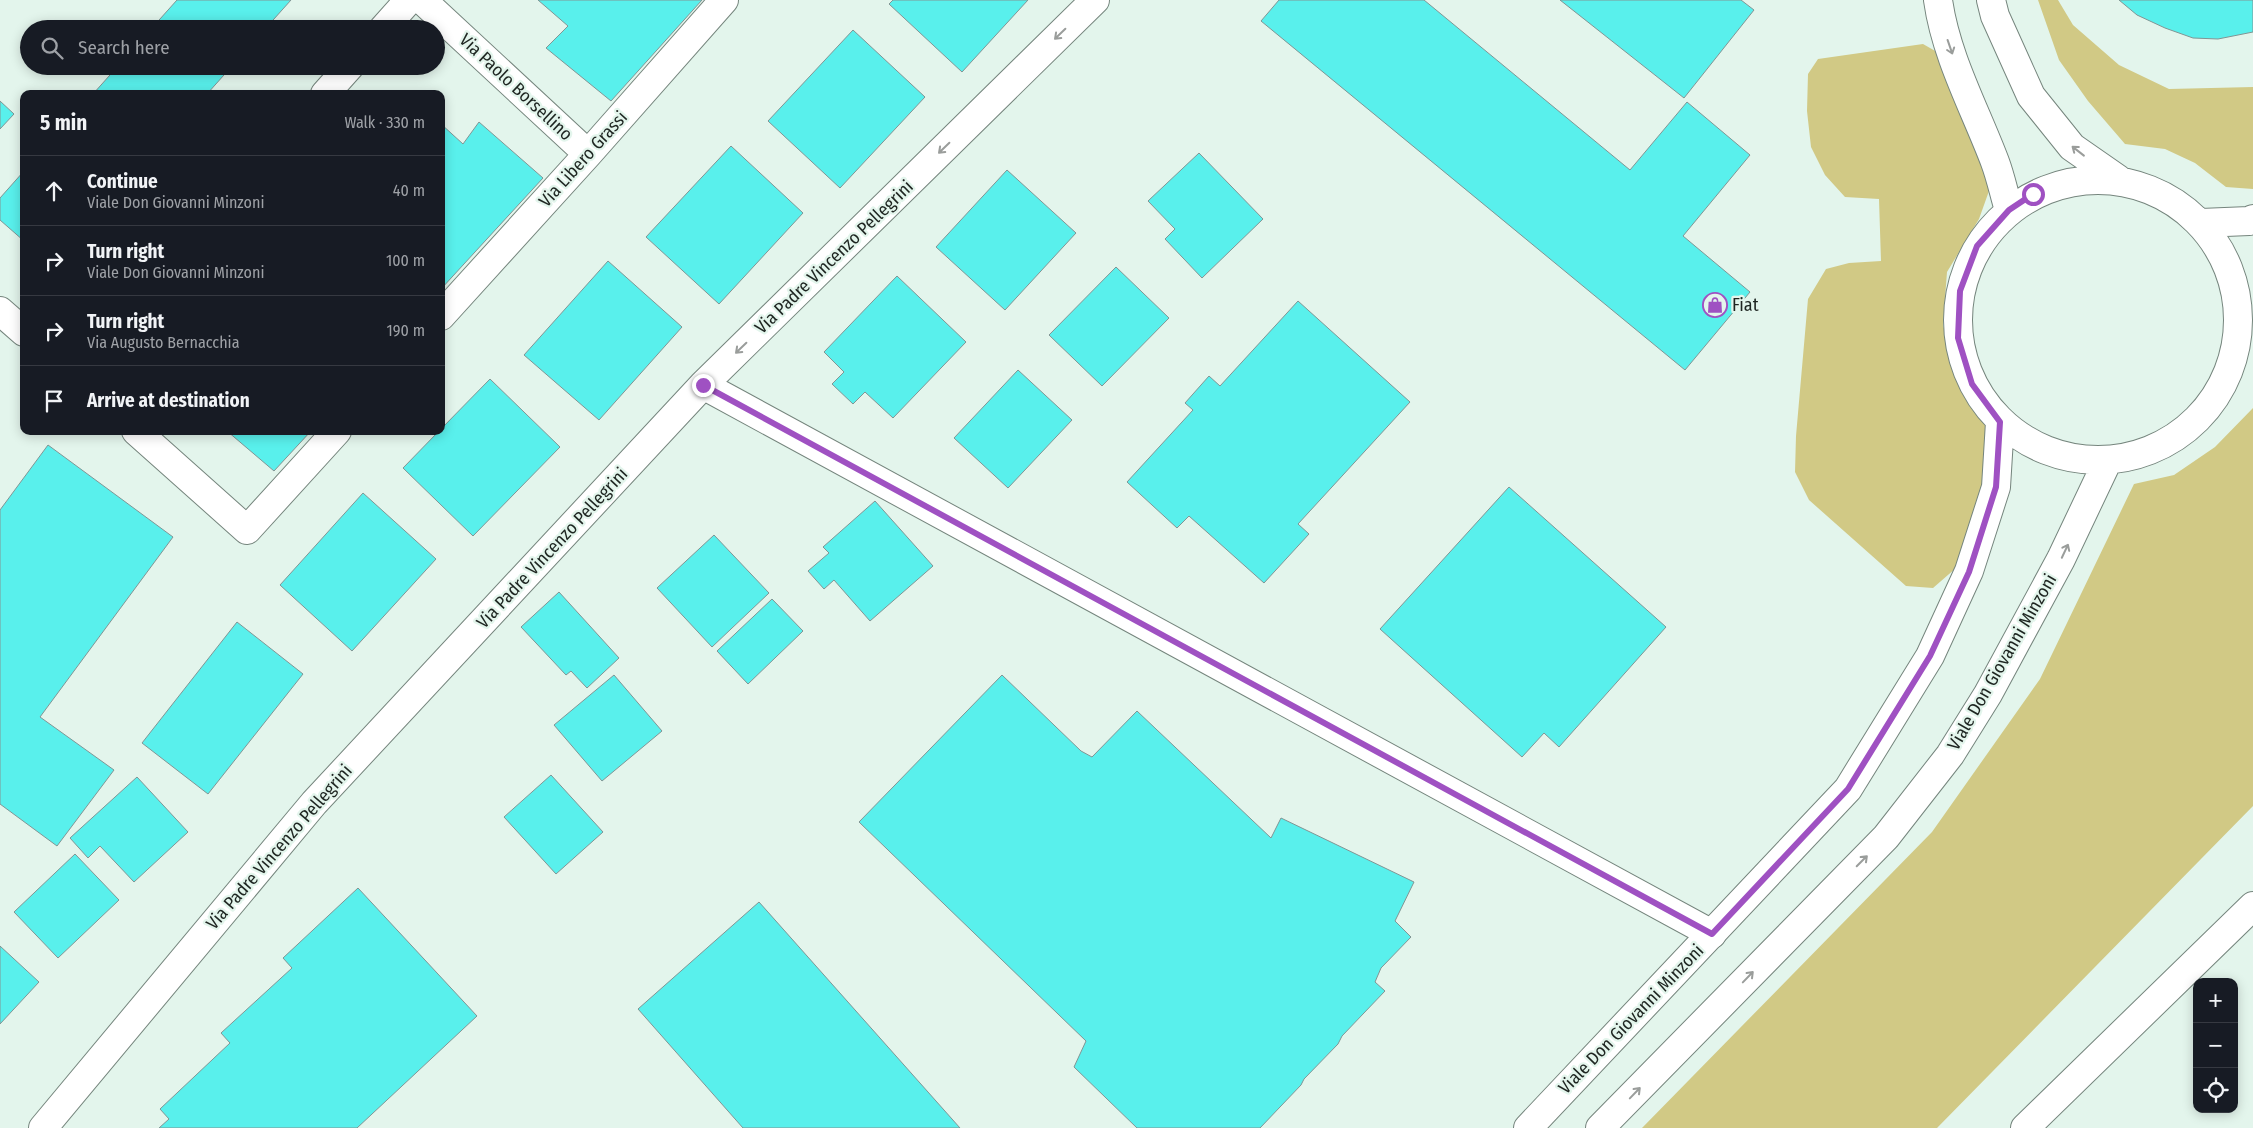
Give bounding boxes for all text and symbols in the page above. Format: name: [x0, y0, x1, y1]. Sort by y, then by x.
search box: [20, 20, 445, 75]
one-way arrow: [1054, 28, 1067, 40]
street label: Via Paolo Borsellino: [455, 29, 577, 145]
icon: search: [38, 34, 66, 62]
text: Search here: [78, 36, 170, 59]
one-way arrow: [1946, 39, 1955, 54]
street label: Via Libero Grassi: [534, 106, 632, 212]
text: 5 min: [40, 110, 87, 136]
text: Walk · 330 m: [344, 113, 425, 132]
one-way arrow: [938, 142, 951, 154]
one-way arrow: [2072, 145, 2085, 156]
text: Continue: [87, 170, 158, 193]
street label: Via Padre Vincenzo Pellegrini: [750, 176, 918, 338]
icon: ahead: [40, 177, 68, 205]
text: 40 m: [393, 181, 425, 200]
route start: [2022, 183, 2045, 206]
text: Viale Don Giovanni Minzoni: [87, 193, 264, 212]
text: Turn right: [87, 240, 164, 263]
icon: right: [40, 247, 68, 275]
text: 100 m: [386, 251, 425, 270]
text: Viale Don Giovanni Minzoni: [87, 263, 264, 282]
shop icon: Fiat: [1702, 292, 1728, 318]
place label: Fiat: [1732, 294, 1759, 316]
text: Turn right: [87, 310, 164, 333]
icon: right: [40, 317, 68, 345]
text: 190 m: [387, 321, 425, 340]
text: Via Augusto Bernacchia: [87, 333, 240, 352]
one-way arrow: [735, 342, 747, 354]
route end: [692, 374, 715, 397]
icon: arrive: [40, 387, 68, 415]
text: Arrive at destination: [87, 389, 250, 412]
street label: Via Padre Vincenzo Pellegrini: [472, 463, 632, 633]
one-way arrow: [2060, 543, 2070, 558]
street label: Viale Don Giovanni Minzoni: [1943, 570, 2061, 754]
street label: Via Padre Vincenzo Pellegrini: [201, 760, 357, 934]
one-way arrow: [1856, 855, 1868, 867]
street label: Viale Don Giovanni Minzoni: [1554, 940, 1708, 1098]
one-way arrow: [1742, 971, 1754, 983]
map controls: [2193, 978, 2238, 1113]
button: +: [2193, 978, 2238, 1023]
button: −: [2193, 1023, 2238, 1068]
button: locate: [2193, 1068, 2238, 1113]
one-way arrow: [1628, 1087, 1641, 1099]

